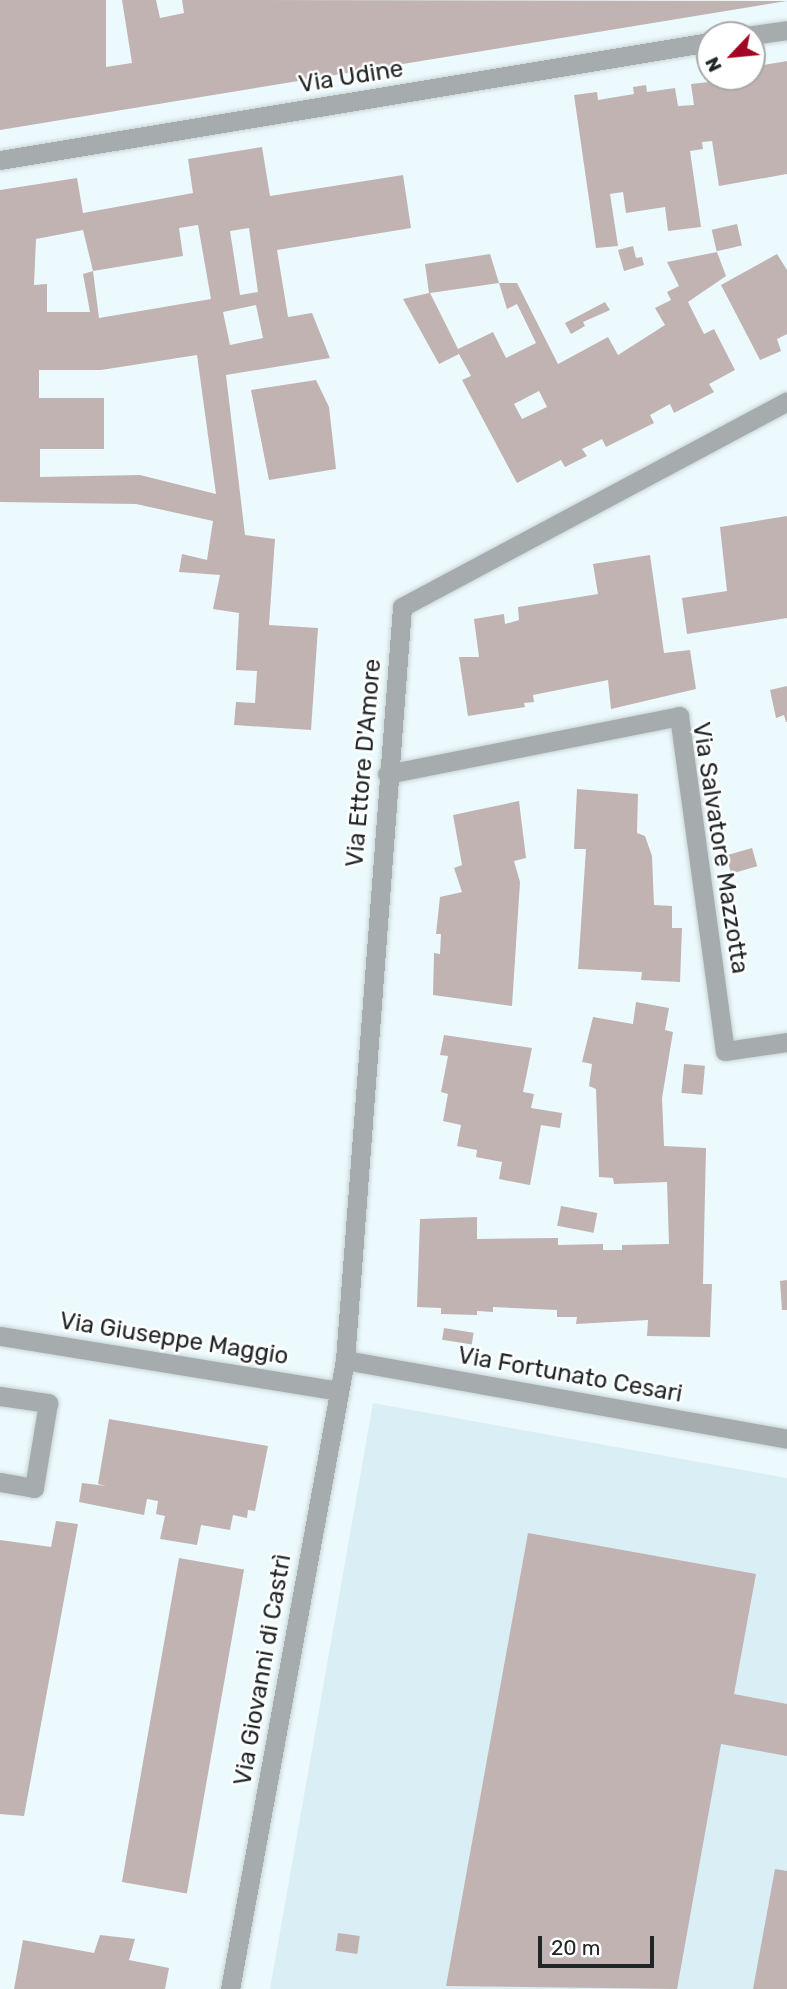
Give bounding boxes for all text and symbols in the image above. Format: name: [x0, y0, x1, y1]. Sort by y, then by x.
north arrow: [696, 21, 766, 91]
text: N: [700, 53, 727, 76]
street label: Via Udine: [297, 55, 405, 99]
street label: Via Ettore D'Amore: [341, 657, 387, 869]
street label: Via Salvatore Mazzotta: [686, 720, 754, 976]
street label: Via Giuseppe Maggio: [58, 1307, 290, 1371]
street label: Via Fortunato Cesari: [455, 1341, 685, 1409]
street label: Via Giovanni di Castrì: [228, 1552, 298, 1788]
scale bar: [542, 1923, 658, 1967]
text: 20 m: [551, 1935, 600, 1960]

